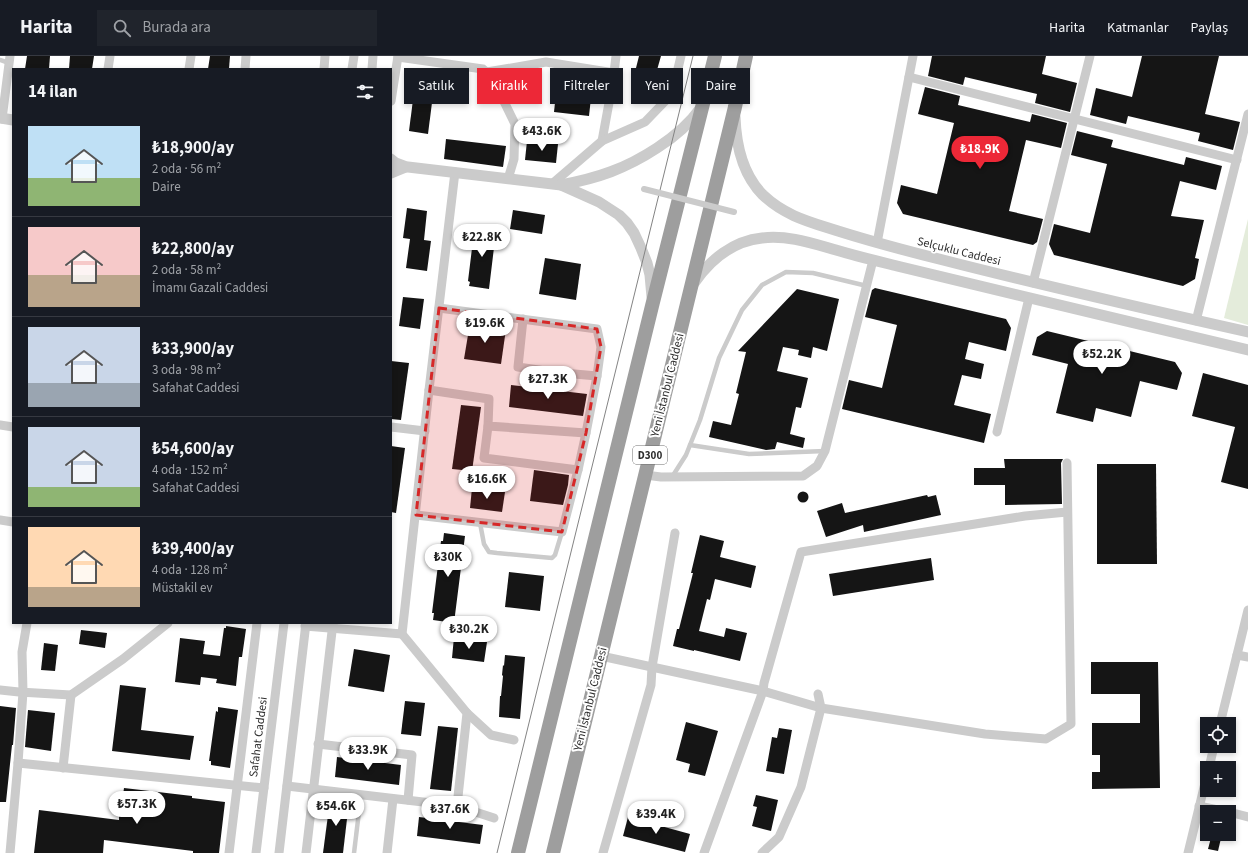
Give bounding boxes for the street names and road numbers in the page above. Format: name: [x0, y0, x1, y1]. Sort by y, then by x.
street label: Selçuklu Caddesi: [915, 233, 1002, 270]
street label: Yeni İstanbul Caddesi: [646, 331, 689, 440]
road number: D300: [633, 446, 667, 464]
street label: Yeni İstanbul Caddesi: [569, 645, 612, 754]
street label: Safahat Caddesi: [245, 696, 272, 778]

